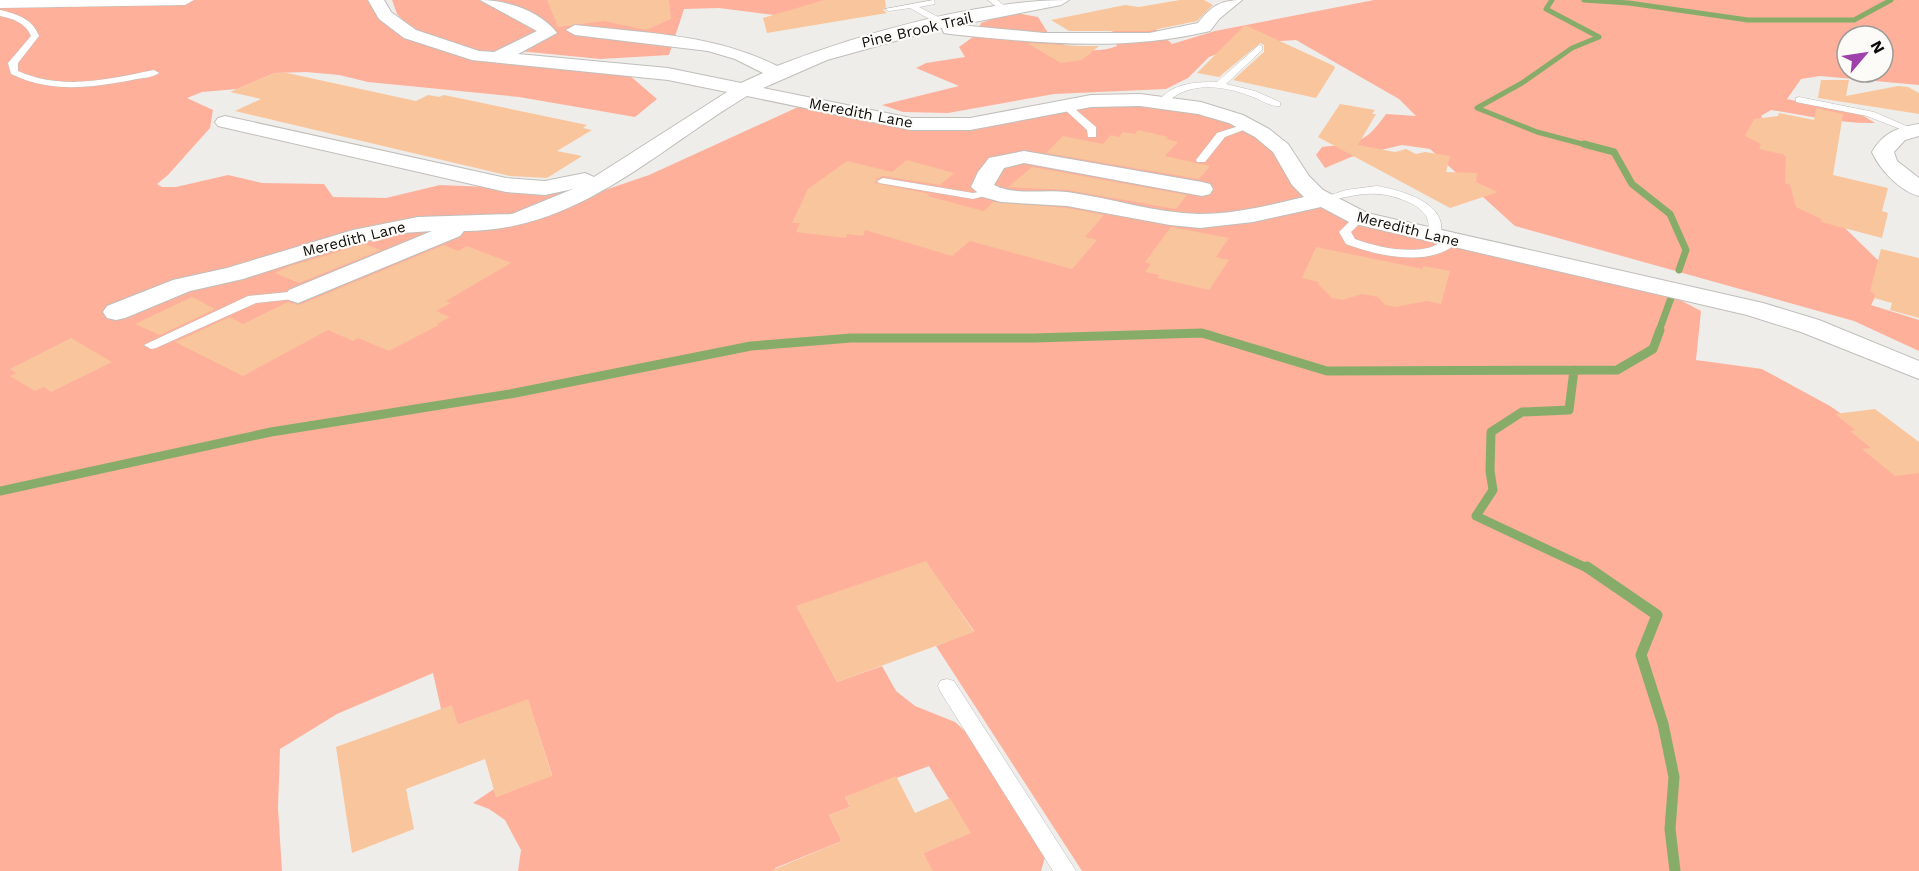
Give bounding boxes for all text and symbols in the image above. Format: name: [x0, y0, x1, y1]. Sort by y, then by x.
street label: Pine Brook Trail: [860, 8, 975, 52]
north arrow: [1835, 24, 1895, 84]
text: N: [1866, 37, 1889, 57]
street label: Meredith Lane: [808, 94, 914, 132]
street label: Meredith Lane: [1355, 208, 1461, 250]
street label: Meredith Lane: [301, 218, 407, 260]

